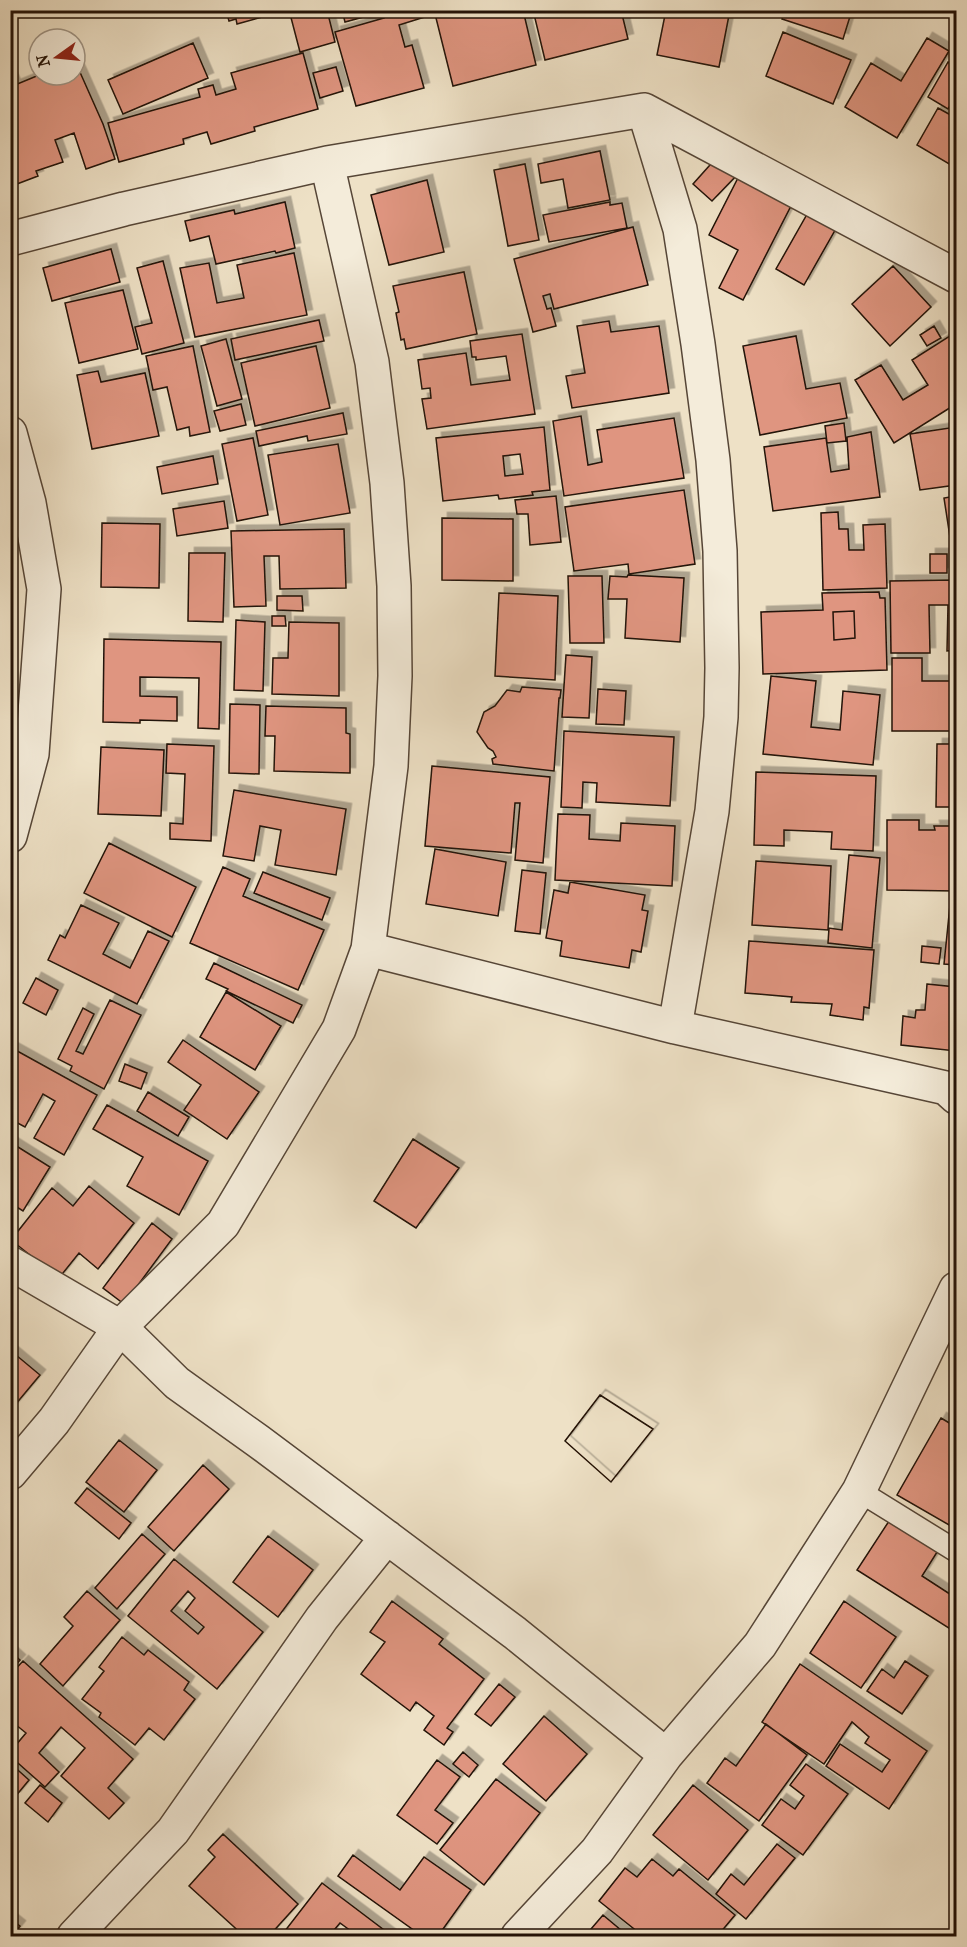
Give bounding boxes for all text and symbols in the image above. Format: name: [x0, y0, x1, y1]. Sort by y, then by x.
north arrow: [27, 27, 87, 87]
text: N: [32, 52, 54, 69]

